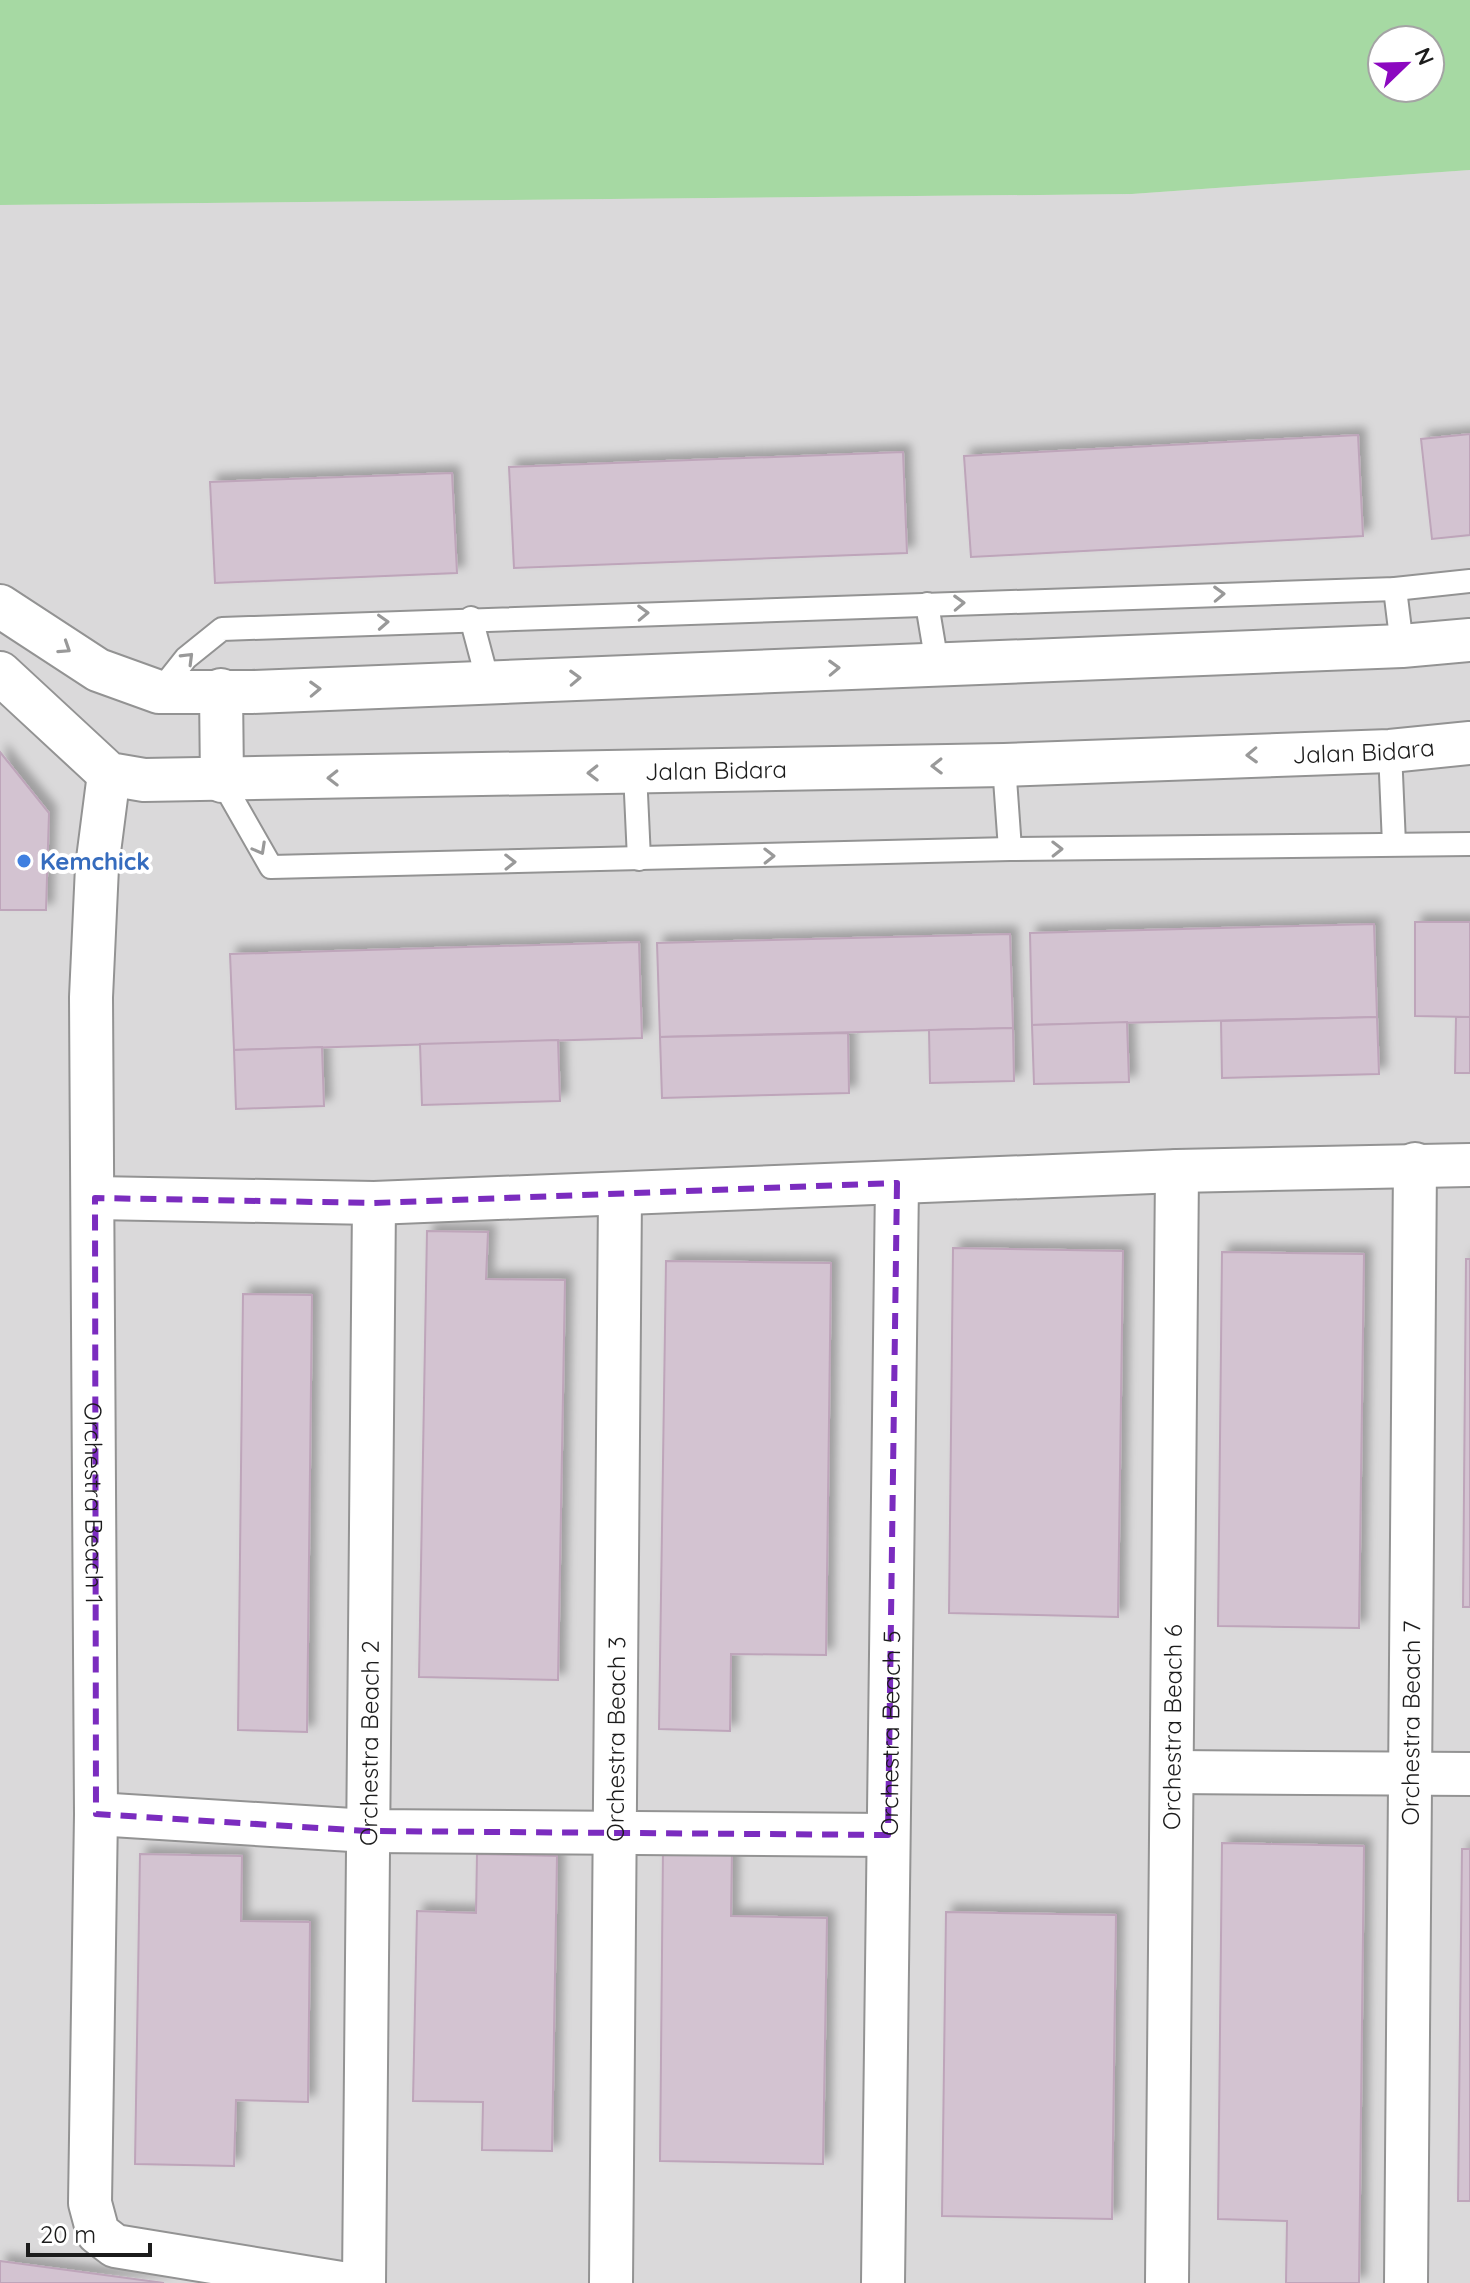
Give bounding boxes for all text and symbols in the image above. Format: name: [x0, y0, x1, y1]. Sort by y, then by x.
north arrow: [1366, 24, 1446, 104]
text: N: [1408, 43, 1440, 69]
one-way arrow: [1213, 586, 1226, 603]
one-way arrow: [953, 594, 966, 611]
one-way arrow: [637, 604, 650, 621]
one-way arrow: [377, 614, 390, 631]
one-way arrow: [57, 639, 71, 654]
one-way arrow: [179, 653, 193, 668]
one-way arrow: [828, 660, 841, 677]
one-way arrow: [569, 670, 582, 687]
one-way arrow: [309, 681, 322, 698]
street label: Jalan Bidara: [1292, 732, 1436, 770]
one-way arrow: [1245, 746, 1258, 763]
street label: Jalan Bidara: [644, 754, 787, 786]
one-way arrow: [930, 757, 943, 775]
one-way arrow: [586, 764, 599, 782]
one-way arrow: [326, 770, 339, 787]
one-way arrow: [250, 840, 266, 854]
one-way arrow: [1051, 840, 1064, 857]
place label: Kemchick: [40, 846, 150, 876]
one-way arrow: [763, 847, 776, 864]
marker: Kemchick: [15, 852, 33, 870]
one-way arrow: [504, 853, 517, 870]
street label: Orchestra Beach 1: [78, 1402, 110, 1604]
street label: Orchestra Beach 7: [1395, 1620, 1426, 1826]
street label: Orchestra Beach 6: [1156, 1624, 1188, 1830]
street label: Orchestra Beach 5: [874, 1630, 906, 1836]
street label: Orchestra Beach 3: [600, 1636, 631, 1842]
street label: Orchestra Beach 2: [353, 1640, 385, 1846]
scale bar: [28, 2207, 150, 2257]
text: 20 m: [40, 2219, 96, 2249]

